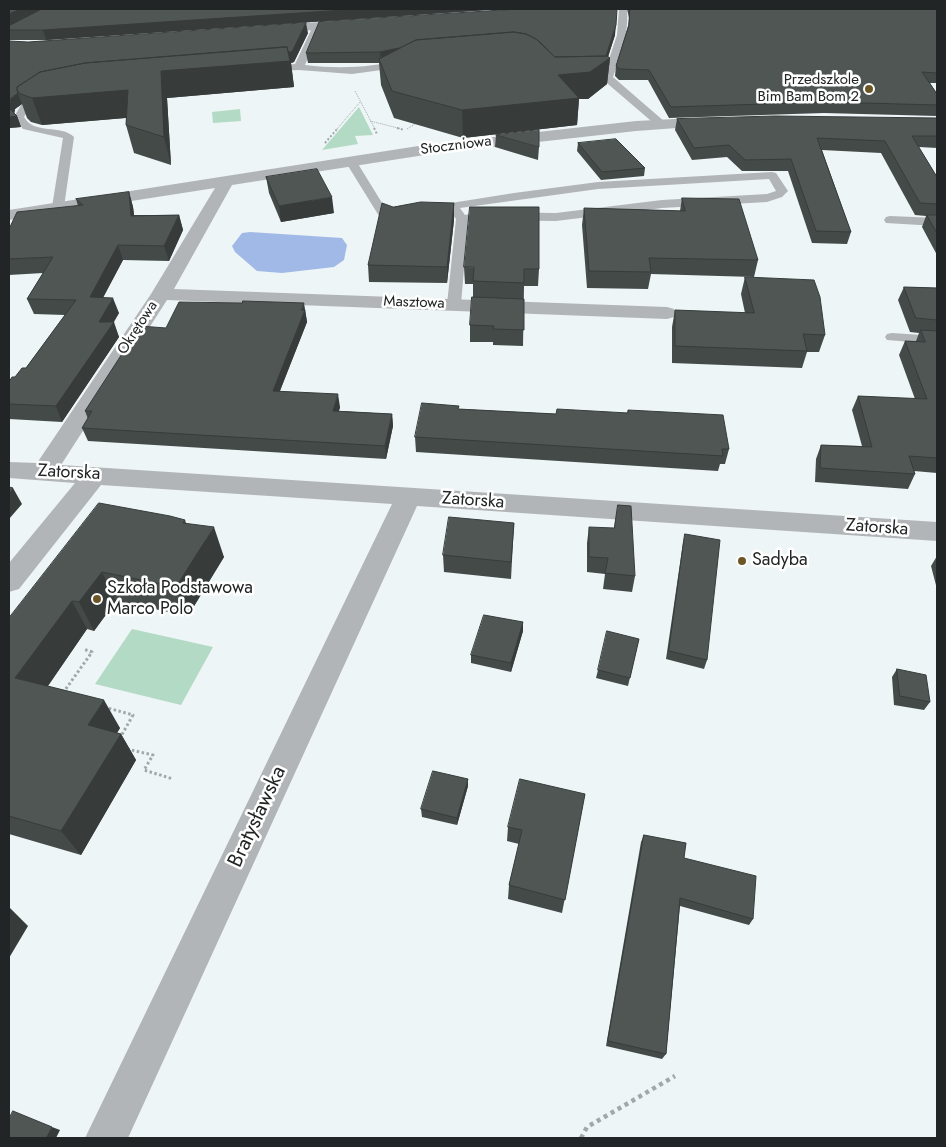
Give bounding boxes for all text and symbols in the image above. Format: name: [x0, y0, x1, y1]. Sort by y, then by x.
place label: Przedszkole Bim Bam Bom 2: [757, 71, 859, 106]
marker: Przedszkole Bim Bam Bom 2: [863, 83, 875, 95]
street label: Stoczniowa: [420, 133, 492, 159]
street label: Masztowa: [383, 293, 445, 313]
street label: Okrętowa: [114, 298, 162, 358]
street label: Zatorska: [37, 461, 101, 485]
street label: Zatorska: [441, 488, 505, 514]
street label: Zatorska: [845, 515, 909, 541]
place label: Sadyba: [752, 550, 808, 572]
marker: Sadyba: [736, 555, 748, 567]
place label: Szkoła Podstawowa Marco Polo: [107, 578, 253, 620]
marker: Szkoła Podstawowa Marco Polo: [91, 593, 103, 605]
street label: Bratysławska: [224, 762, 292, 872]

